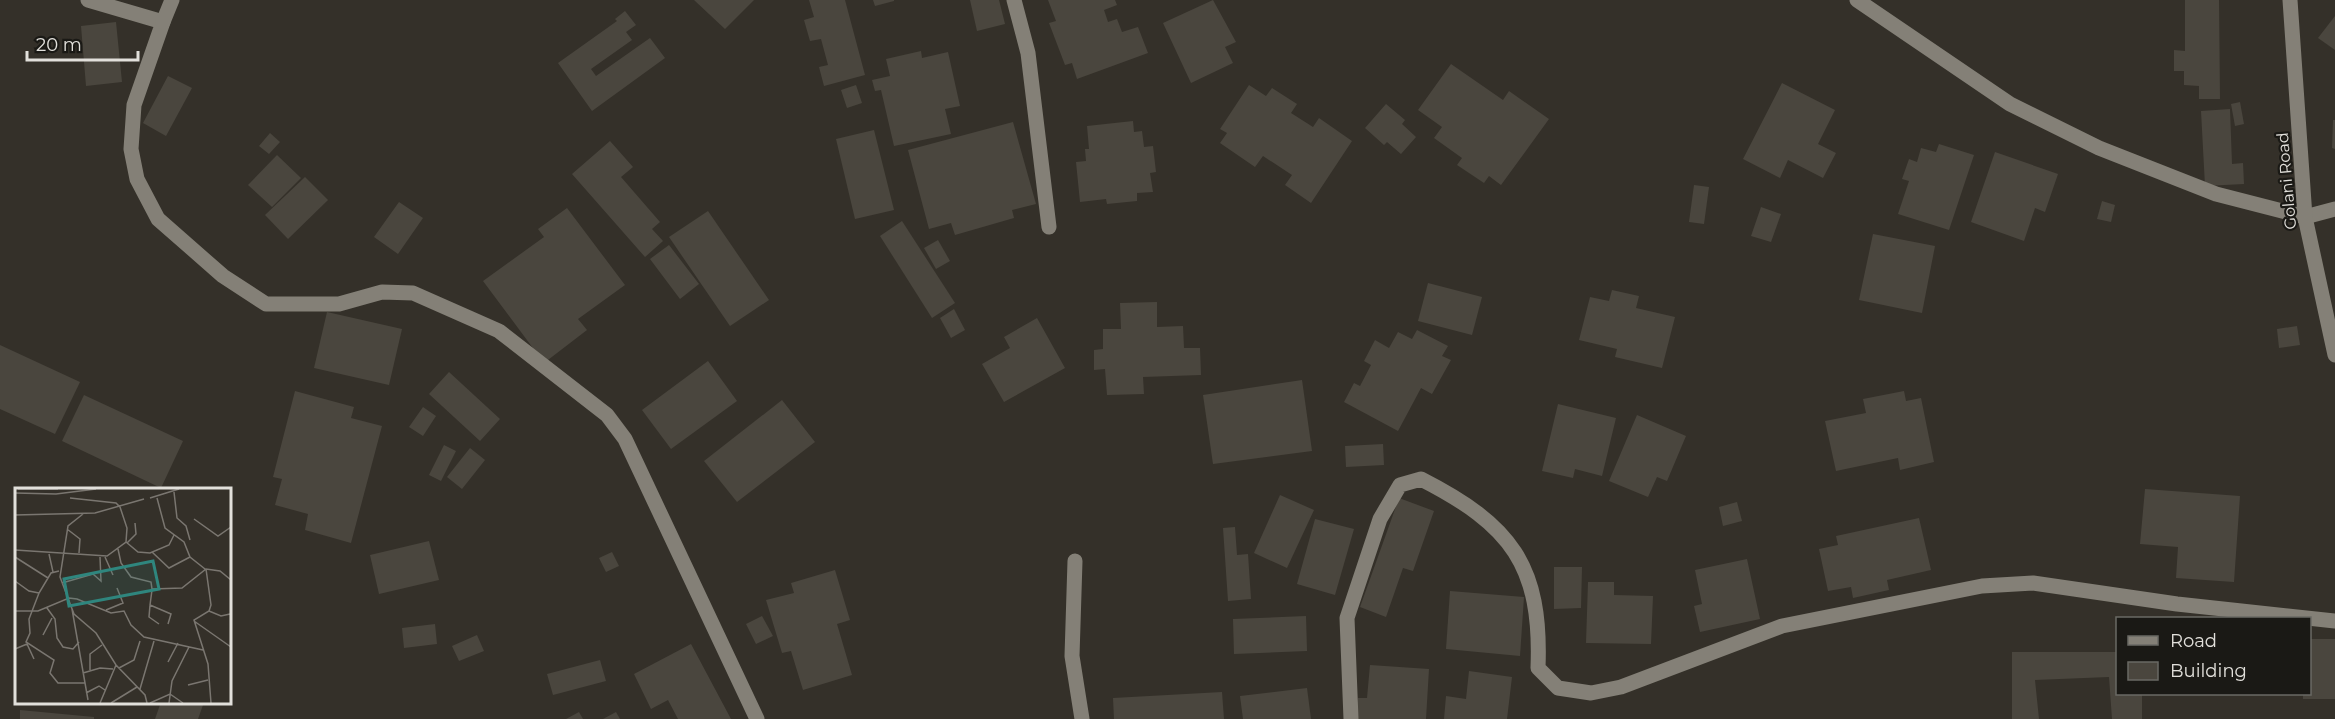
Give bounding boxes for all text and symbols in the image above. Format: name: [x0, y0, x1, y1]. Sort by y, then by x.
scale bar: [27, 24, 138, 62]
text: 20 m: [36, 34, 82, 56]
street label: Golani Road: [2273, 132, 2300, 230]
inset map: [15, 488, 231, 704]
legend: [2116, 617, 2311, 695]
text: Road: [2170, 630, 2217, 652]
text: Building: [2170, 660, 2247, 682]

